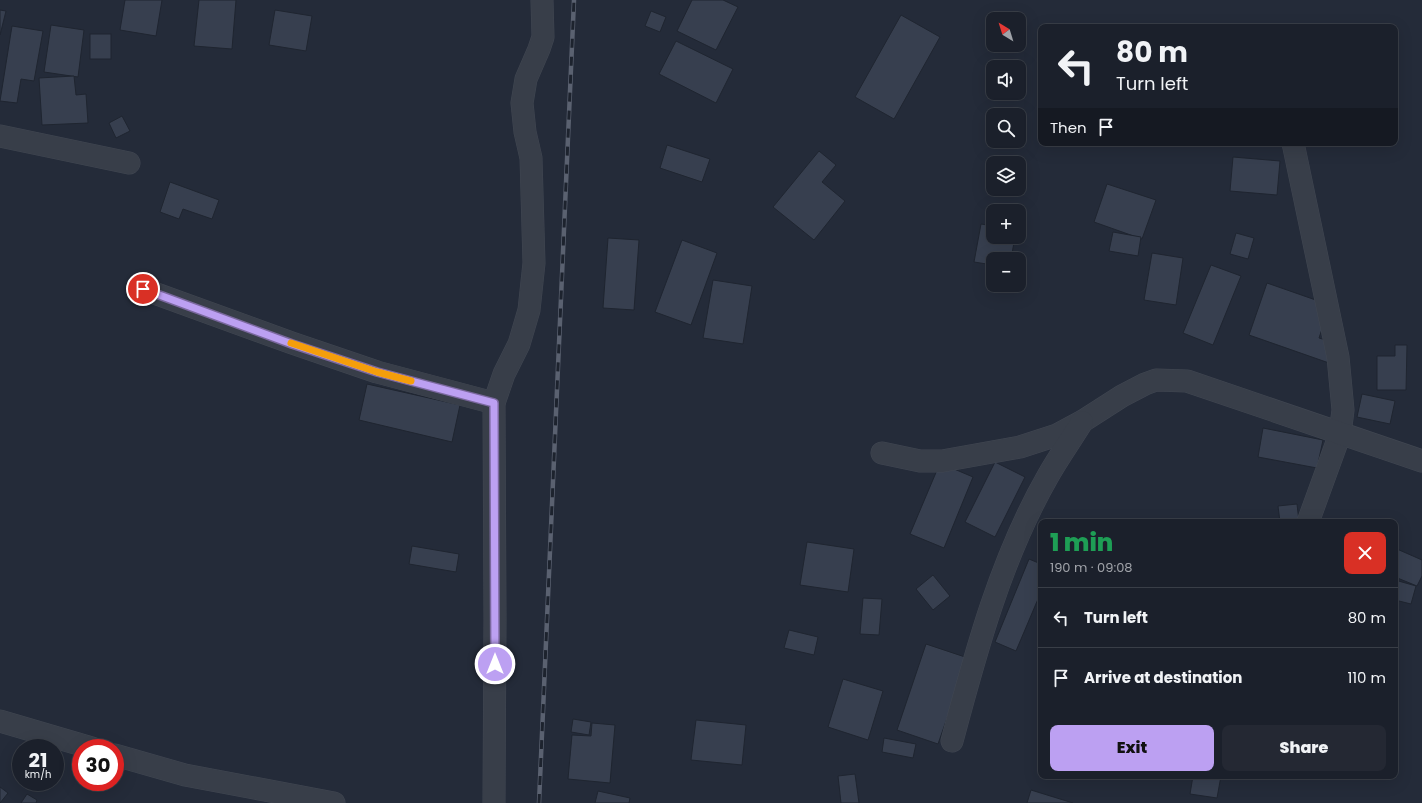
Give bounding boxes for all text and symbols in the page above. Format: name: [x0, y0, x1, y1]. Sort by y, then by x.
north arrow: [986, 12, 1026, 52]
map controls: [986, 12, 1026, 292]
text: 80 m: [1116, 33, 1188, 72]
icon: left: [1050, 40, 1102, 92]
button: sound: [986, 60, 1026, 100]
text: Turn left: [1116, 71, 1188, 96]
button: search: [986, 108, 1026, 148]
icon: arrive: [1095, 116, 1117, 138]
text: Then: [1050, 117, 1087, 138]
button: layers: [986, 156, 1026, 196]
button: +: [986, 204, 1026, 244]
button: −: [986, 252, 1026, 292]
pin: [126, 272, 160, 306]
icon: arrive: [132, 278, 154, 300]
text: 1 min: [1050, 526, 1113, 559]
button: close: [1344, 532, 1386, 574]
text: 190 m · 09:08: [1050, 558, 1133, 577]
icon: left: [1050, 607, 1072, 629]
text: Turn left: [1084, 607, 1148, 628]
text: 80 m: [1348, 607, 1386, 628]
position arrow: [474, 643, 516, 685]
icon: arrive: [1050, 667, 1072, 689]
text: Arrive at destination: [1084, 667, 1242, 688]
text: 110 m: [1348, 667, 1386, 688]
button: Exit: [1050, 725, 1214, 771]
button: Share: [1222, 725, 1386, 771]
speed limit sign: 30: [72, 739, 124, 791]
text: 21: [29, 746, 47, 774]
text: km/h: [25, 767, 51, 782]

